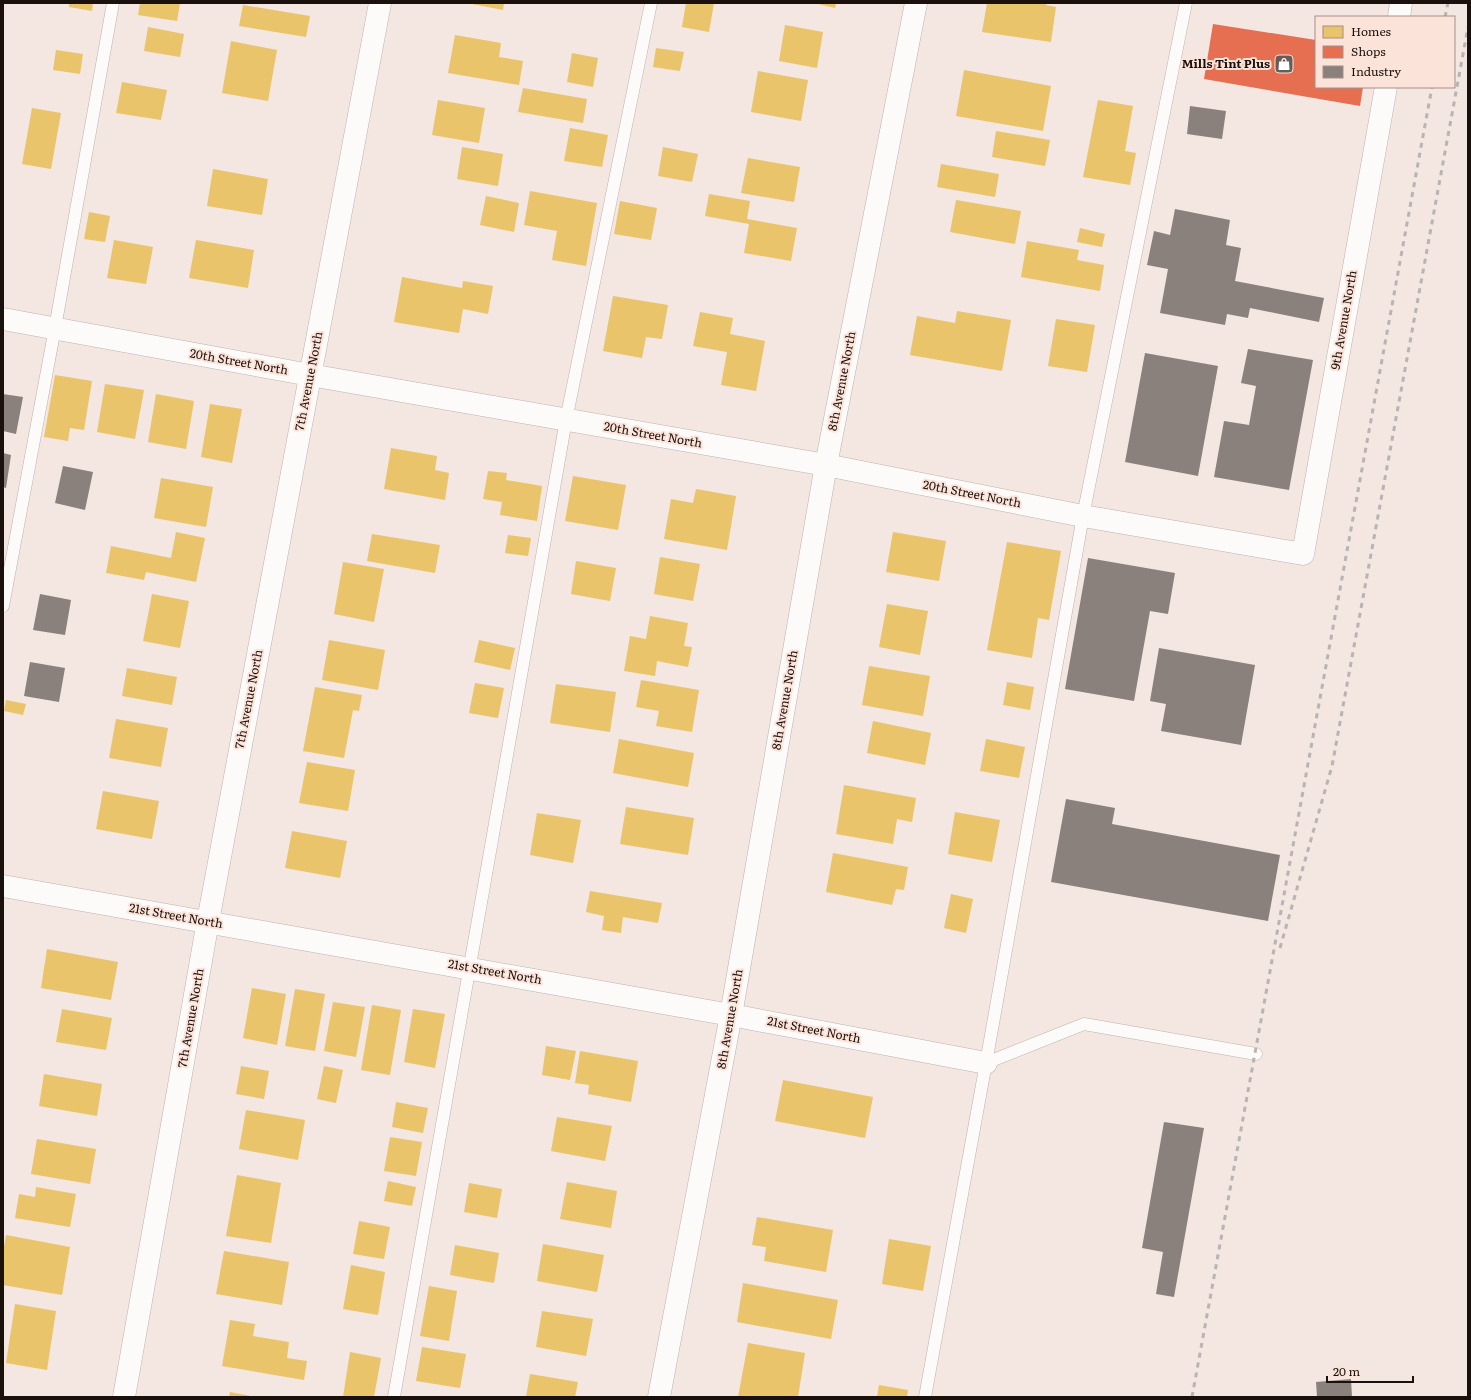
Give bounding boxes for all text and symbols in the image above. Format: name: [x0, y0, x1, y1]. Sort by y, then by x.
legend: [1315, 16, 1455, 88]
text: Homes: [1351, 22, 1391, 40]
text: Shops: [1351, 42, 1386, 60]
shop icon: Mills Tint Plus: [1273, 53, 1295, 75]
place label: Mills Tint Plus: [1182, 54, 1270, 72]
text: Industry: [1351, 62, 1401, 80]
street label: 9th Avenue North: [1325, 269, 1361, 371]
street label: 8th Avenue North: [823, 329, 860, 432]
street label: 7th Avenue North: [290, 330, 326, 432]
street label: 20th Street North: [188, 343, 290, 379]
street label: 20th Street North: [602, 416, 704, 452]
street label: 20th Street North: [922, 475, 1023, 511]
street label: 7th Avenue North: [230, 648, 266, 750]
street label: 8th Avenue North: [766, 648, 802, 751]
street label: 21st Street North: [128, 898, 225, 932]
street label: 21st Street North: [447, 954, 544, 988]
street label: 7th Avenue North: [172, 967, 208, 1069]
street label: 8th Avenue North: [711, 967, 747, 1070]
street label: 21st Street North: [766, 1011, 863, 1047]
scale bar: [1327, 1358, 1413, 1384]
text: 20 m: [1333, 1362, 1360, 1380]

